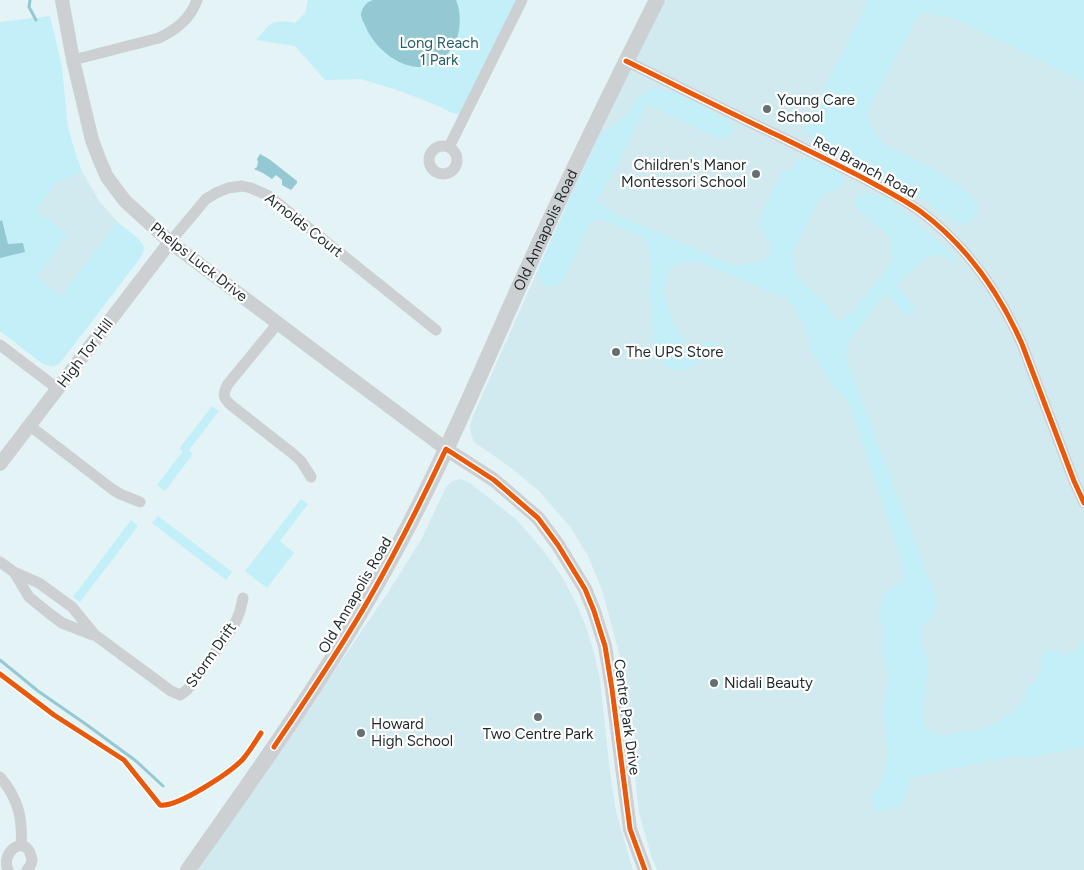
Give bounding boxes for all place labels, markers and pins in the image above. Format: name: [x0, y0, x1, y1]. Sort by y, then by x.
place label: Young Care School: [777, 91, 855, 126]
marker: Young Care School: [761, 103, 773, 115]
place label: Children's Manor Montessori School: [621, 156, 746, 191]
marker: Children's Manor Montessori School: [750, 168, 762, 180]
place label: The UPS Store: [626, 343, 724, 361]
marker: The UPS Store: [610, 346, 622, 358]
place label: Nidali Beauty: [724, 674, 813, 692]
marker: Nidali Beauty: [708, 677, 720, 689]
marker: Two Centre Park: [532, 711, 544, 723]
place label: Howard High School: [371, 715, 453, 750]
place label: Two Centre Park: [483, 725, 594, 743]
marker: Howard High School: [355, 727, 367, 739]

